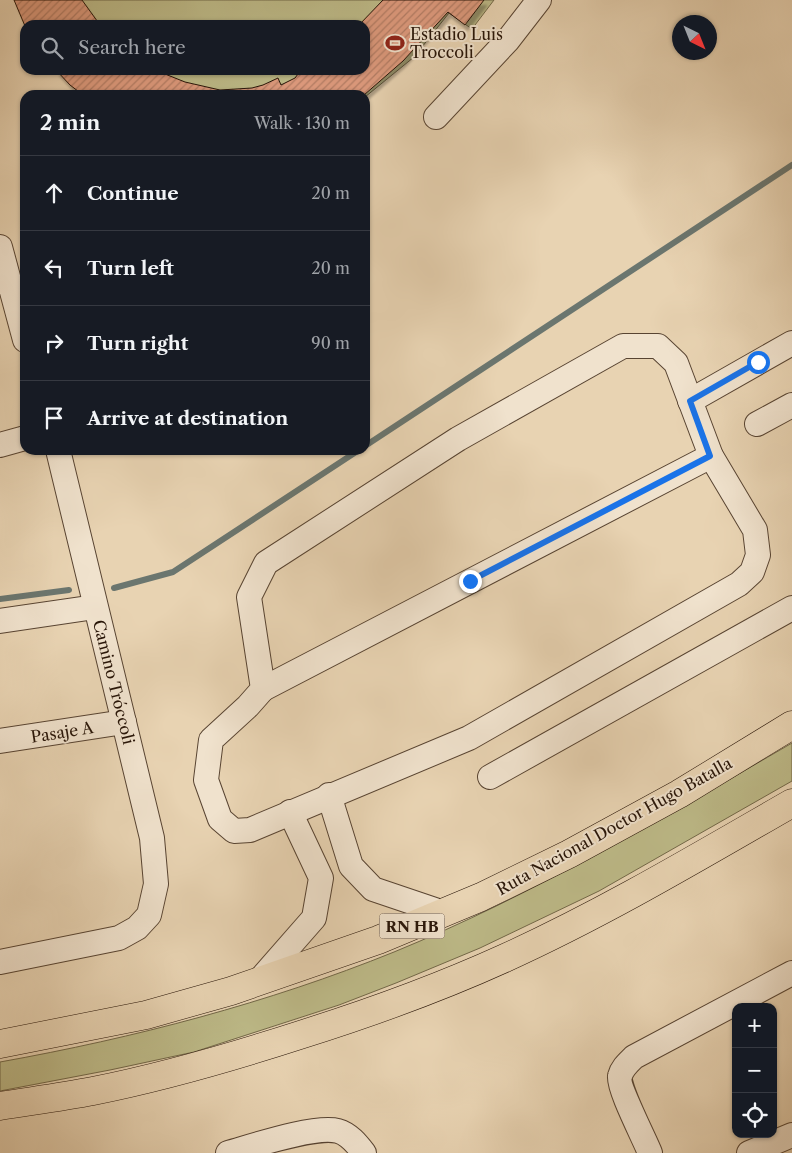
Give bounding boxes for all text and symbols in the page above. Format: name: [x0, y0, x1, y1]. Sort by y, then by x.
north arrow: [672, 15, 717, 60]
search box: [20, 20, 370, 75]
place label: Estadio Luis Troccoli: [410, 24, 503, 62]
sports icon: Estadio Luis Troccoli: [384, 32, 406, 54]
icon: search: [38, 34, 66, 62]
text: Search here: [78, 36, 186, 59]
text: 2 min: [40, 110, 100, 135]
text: Walk · 130 m: [254, 113, 350, 133]
icon: ahead: [40, 179, 68, 207]
text: Continue: [87, 182, 179, 205]
text: 20 m: [311, 183, 350, 203]
icon: left: [40, 254, 68, 282]
text: Turn left: [87, 257, 174, 280]
text: 20 m: [311, 258, 350, 278]
icon: right: [40, 329, 68, 357]
text: Turn right: [87, 332, 188, 355]
text: 90 m: [311, 333, 350, 353]
route start: [747, 351, 770, 374]
icon: arrive: [40, 404, 68, 432]
text: Arrive at destination: [87, 407, 288, 430]
route end: [459, 570, 482, 593]
street label: Camino Tróccoli: [89, 618, 139, 747]
street label: Pasaje A: [29, 717, 96, 747]
street label: Ruta Nacional Doctor Hugo Batalla: [493, 752, 736, 899]
road number: RN HB: [380, 914, 444, 938]
map controls: [732, 1003, 777, 1138]
button: +: [732, 1003, 777, 1048]
button: −: [732, 1048, 777, 1093]
button: locate: [732, 1093, 777, 1138]

